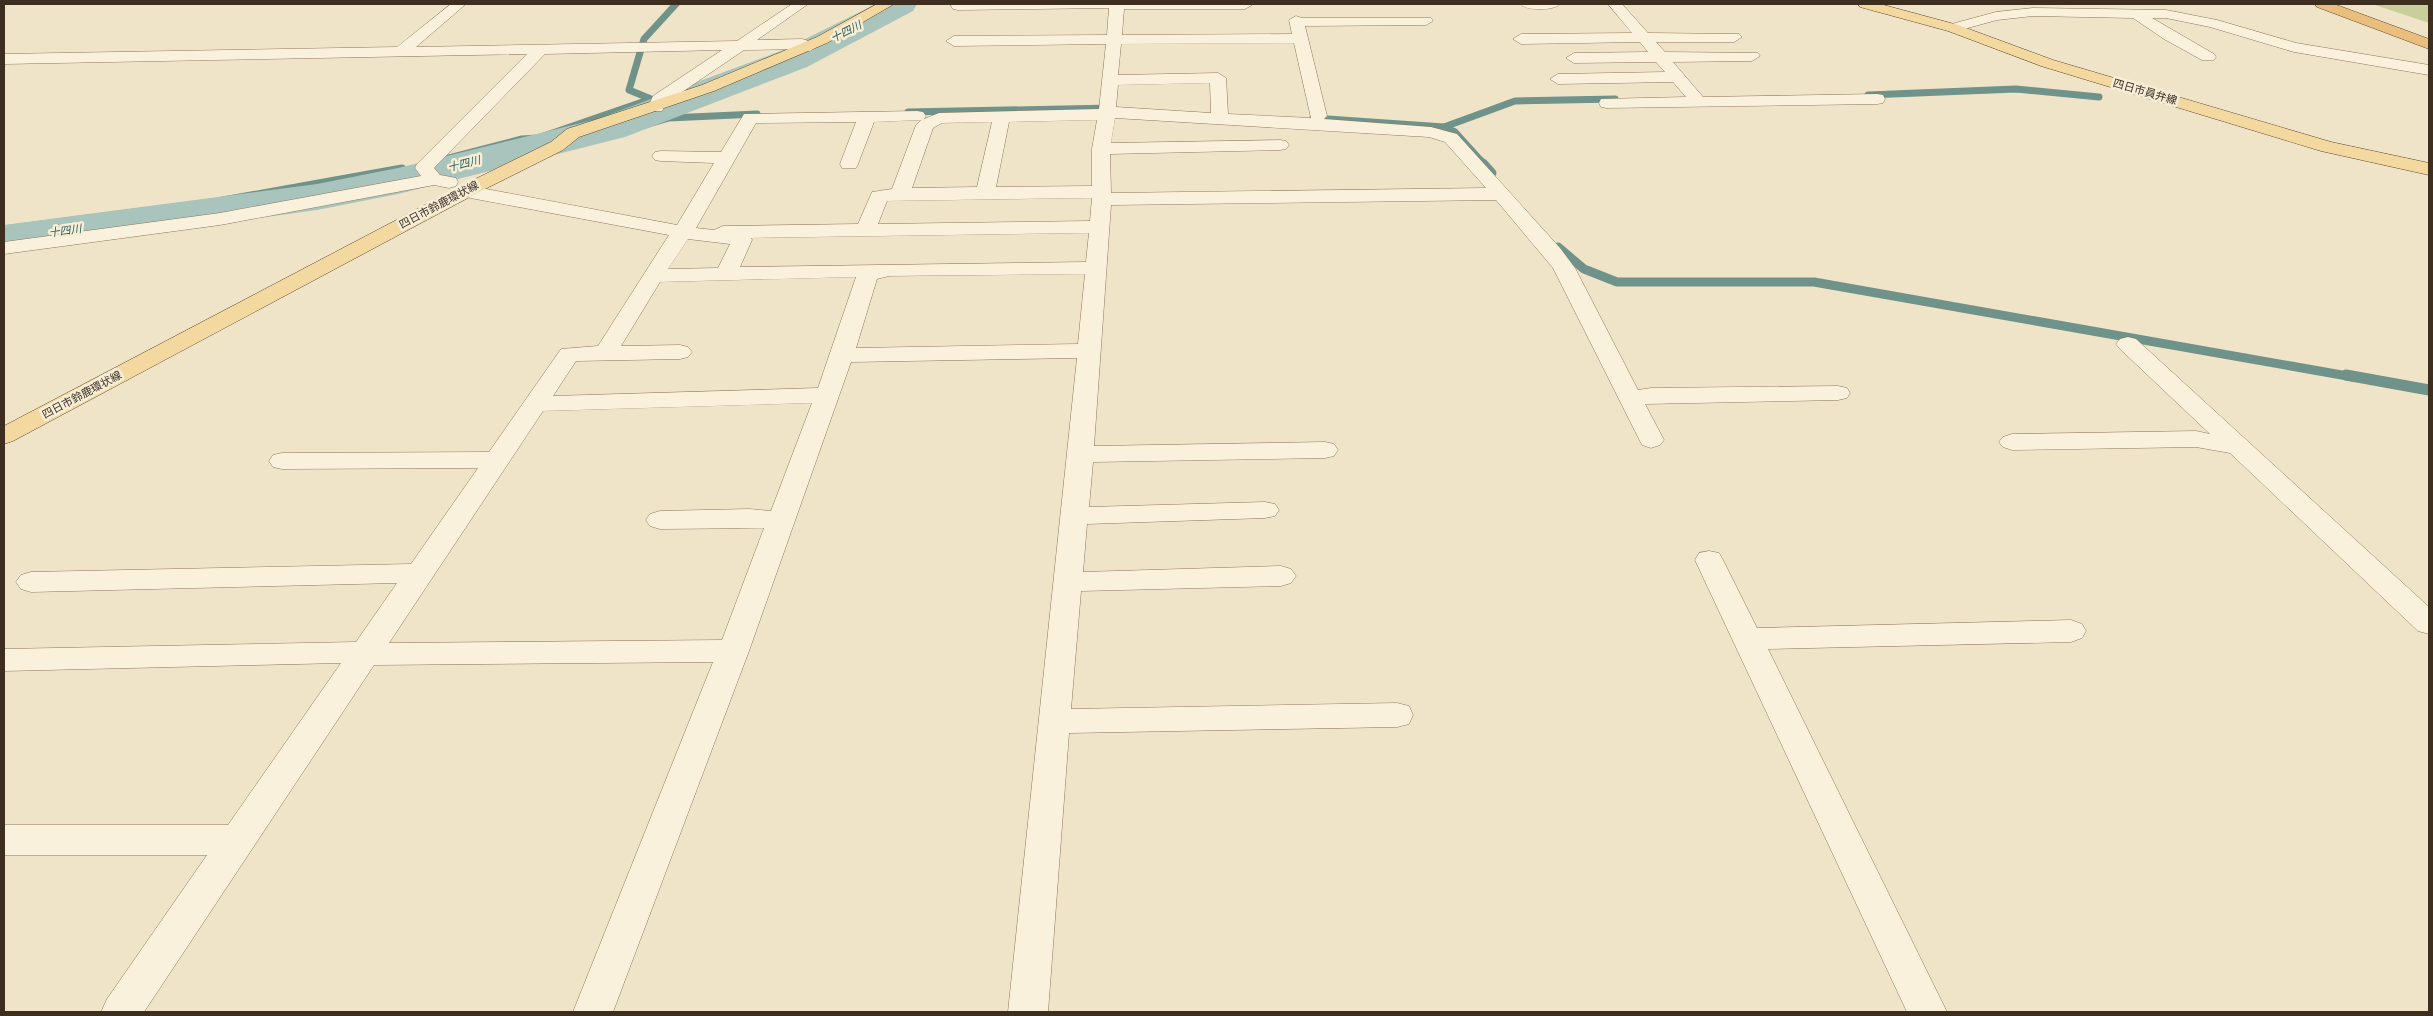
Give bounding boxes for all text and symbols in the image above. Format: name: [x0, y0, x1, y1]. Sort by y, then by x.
water label: 十四川: [828, 18, 865, 45]
street label: 四日市員弁線: [2111, 77, 2179, 107]
water label: 十四川: [446, 153, 483, 174]
street label: 四日市鈴鹿環状線: [397, 179, 481, 231]
water label: 十四川: [48, 222, 83, 240]
street label: 四日市鈴鹿環状線: [40, 369, 124, 421]

